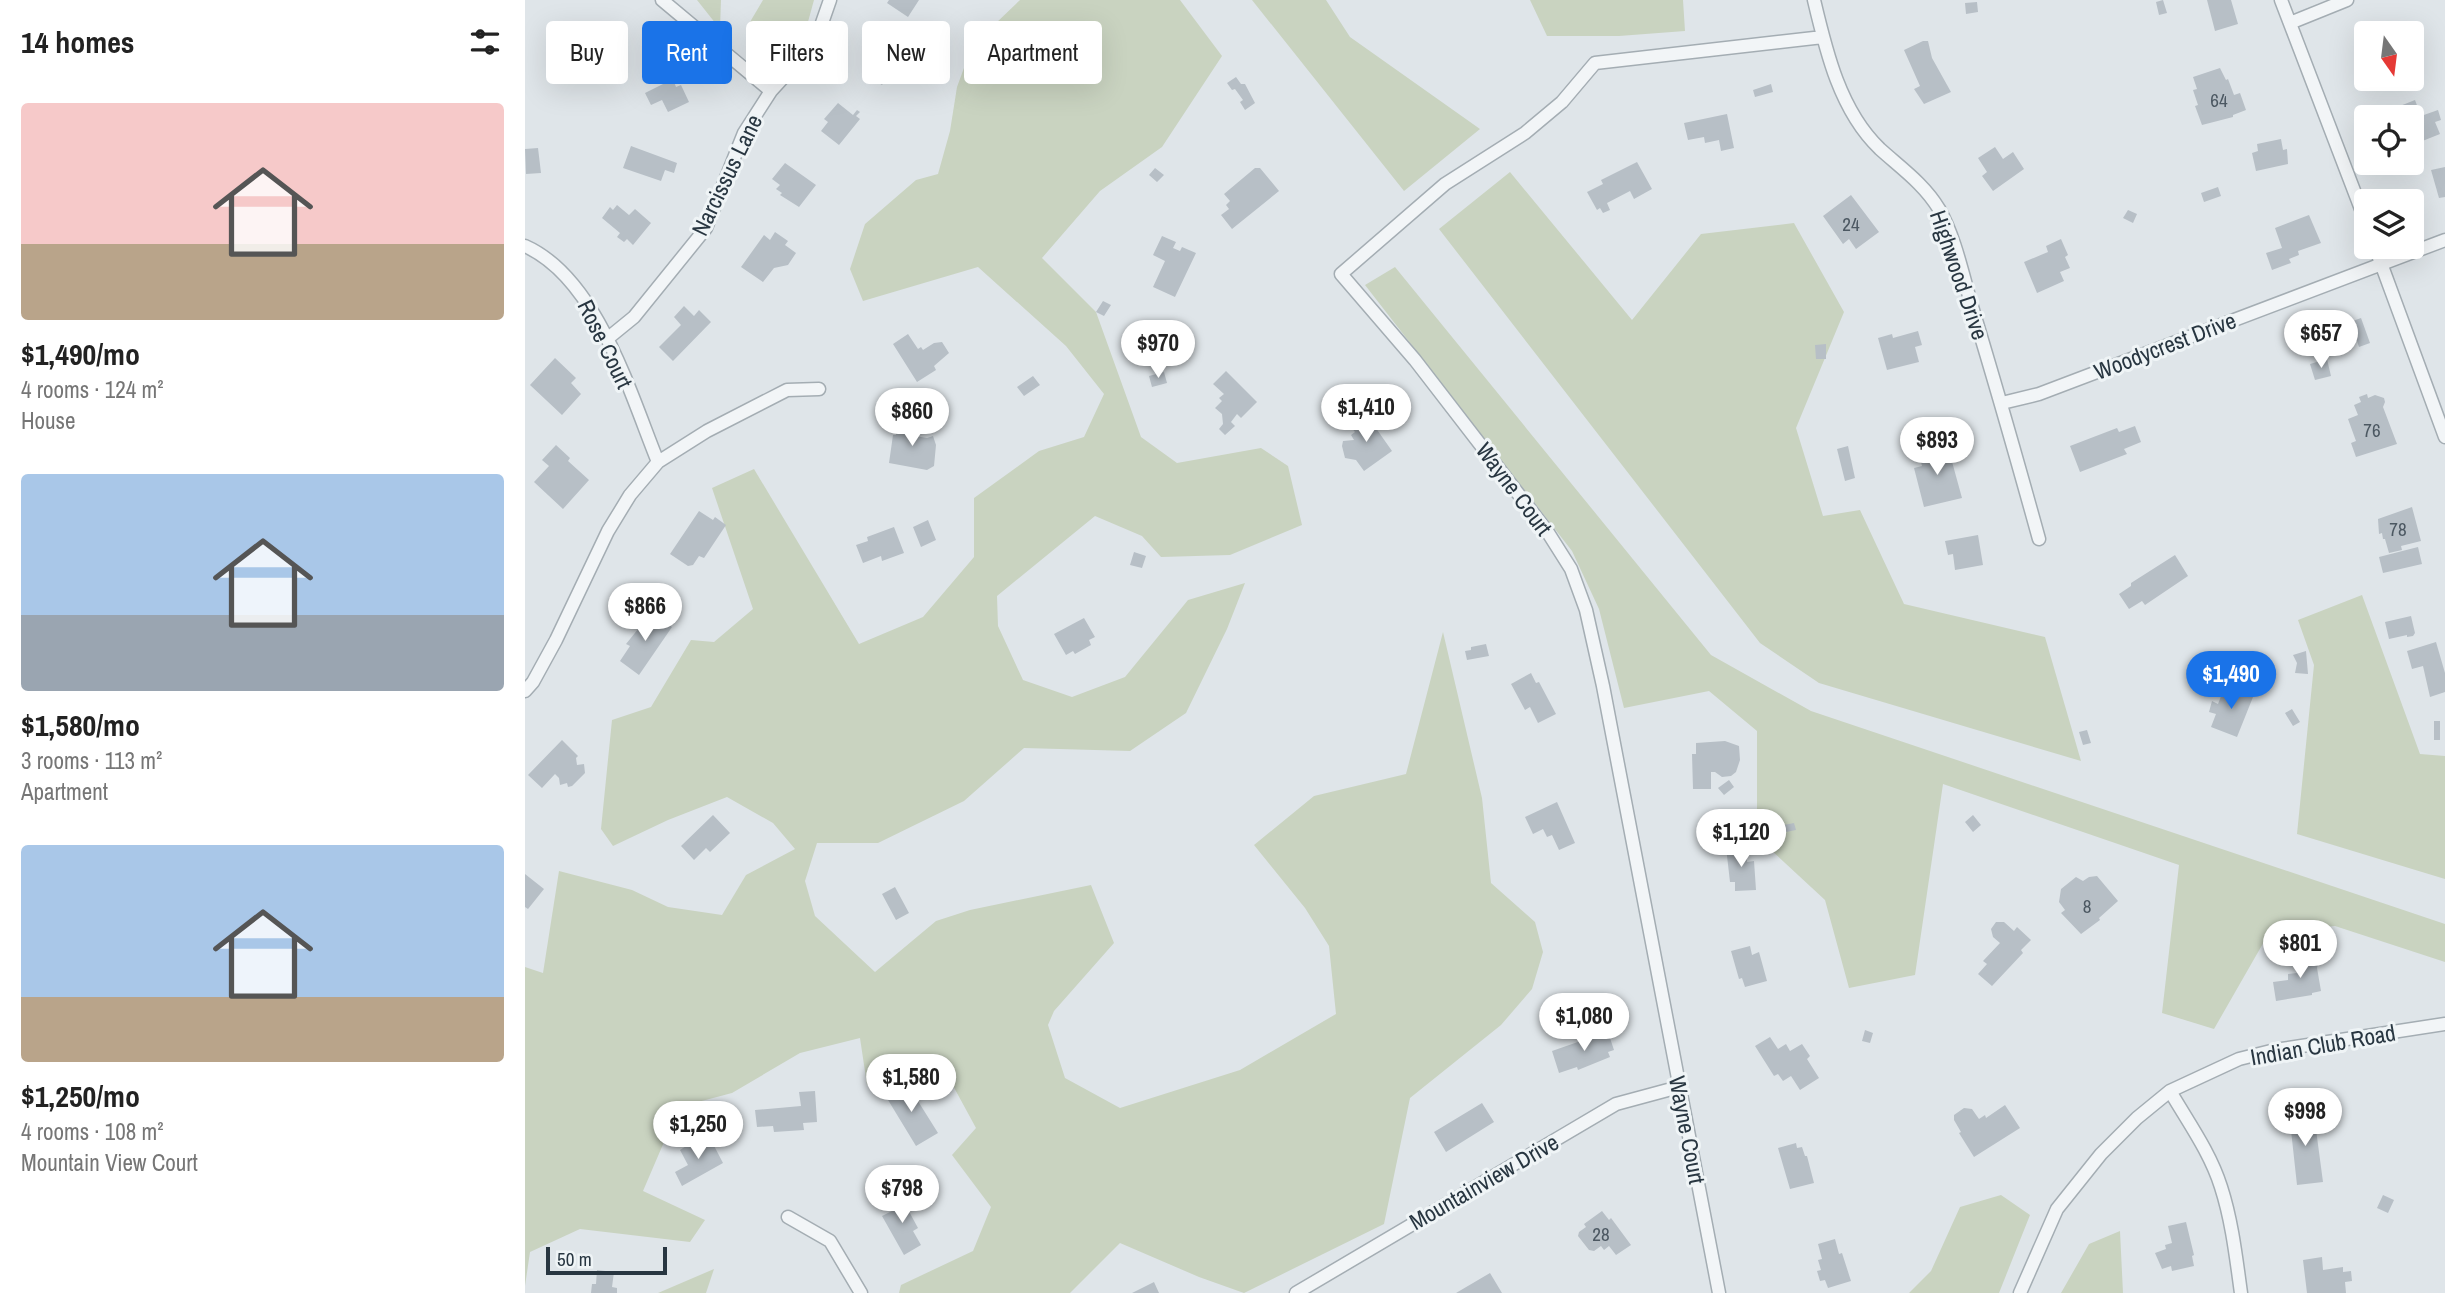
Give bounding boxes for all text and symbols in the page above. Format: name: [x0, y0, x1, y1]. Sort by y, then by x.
chip: Buy: [546, 21, 628, 84]
chip: Rent: [642, 21, 732, 84]
chip: Filters: [746, 21, 848, 84]
chip: New: [862, 21, 950, 84]
chip: Apartment: [964, 21, 1102, 84]
north arrow: [2354, 21, 2424, 91]
map controls: [2354, 21, 2424, 259]
text: 14 homes: [21, 22, 135, 62]
icon: filters: [466, 23, 504, 61]
house number: 64: [2210, 87, 2228, 113]
button: locate: [2354, 105, 2424, 175]
street label: Narcissus Lane: [684, 109, 769, 240]
icon: home: [200, 149, 326, 275]
button: layers: [2354, 189, 2424, 259]
street label: Highwood Drive: [1923, 206, 1996, 344]
house number: 24: [1842, 211, 1860, 237]
street label: Rose Court: [571, 294, 640, 393]
street label: Woodycrest Drive: [2089, 304, 2240, 387]
pin: $657: [2280, 310, 2362, 370]
text: $657: [2300, 317, 2342, 348]
pin: $970: [1117, 320, 1199, 380]
text: $970: [1137, 327, 1179, 358]
text: $1,490/mo: [21, 334, 140, 374]
text: 4 rooms · 124 m²: [21, 374, 164, 405]
pin: $1,410: [1309, 384, 1423, 444]
pin: $860: [871, 388, 953, 448]
text: $1,410: [1337, 391, 1395, 422]
text: $860: [891, 395, 933, 426]
text: House: [21, 405, 76, 436]
house number: 76: [2363, 417, 2381, 443]
pin: $893: [1896, 418, 1978, 477]
text: $893: [1916, 424, 1958, 455]
street label: Wayne Court: [1469, 436, 1560, 542]
house number: 78: [2389, 516, 2407, 542]
icon: home: [200, 520, 326, 646]
pin: $866: [604, 584, 686, 643]
text: $866: [624, 590, 666, 621]
pin: $1,490: [2174, 652, 2288, 711]
text: $1,490: [2202, 658, 2260, 689]
text: $1,580/mo: [21, 705, 140, 745]
text: 3 rooms · 113 m²: [21, 745, 162, 776]
text: Apartment: [21, 776, 108, 807]
pin: $1,120: [1684, 810, 1798, 869]
text: $1,120: [1712, 816, 1770, 847]
icon: home: [200, 891, 326, 1017]
house number: 8: [2083, 893, 2091, 919]
pin: $801: [2259, 920, 2341, 980]
text: $801: [2279, 927, 2321, 958]
pin: $1,080: [1527, 993, 1641, 1053]
text: $1,080: [1555, 1000, 1613, 1031]
street label: Indian Club Road: [2248, 1016, 2398, 1073]
pin: $1,580: [854, 1054, 968, 1114]
text: $1,580: [882, 1061, 940, 1092]
street label: Wayne Court: [1662, 1073, 1713, 1187]
text: $1,250/mo: [21, 1076, 140, 1116]
pin: $998: [2264, 1088, 2346, 1148]
text: $998: [2284, 1095, 2326, 1126]
pin: $1,250: [641, 1102, 755, 1161]
text: $1,250: [669, 1108, 727, 1139]
text: 4 rooms · 108 m²: [21, 1116, 164, 1147]
street label: Mountainview Drive: [1403, 1126, 1564, 1237]
text: Mountain View Court: [21, 1147, 198, 1178]
pin: $798: [861, 1166, 943, 1225]
text: $798: [881, 1172, 923, 1203]
house number: 28: [1592, 1221, 1610, 1247]
scale bar: [546, 1244, 667, 1276]
text: 50 m: [557, 1246, 592, 1272]

